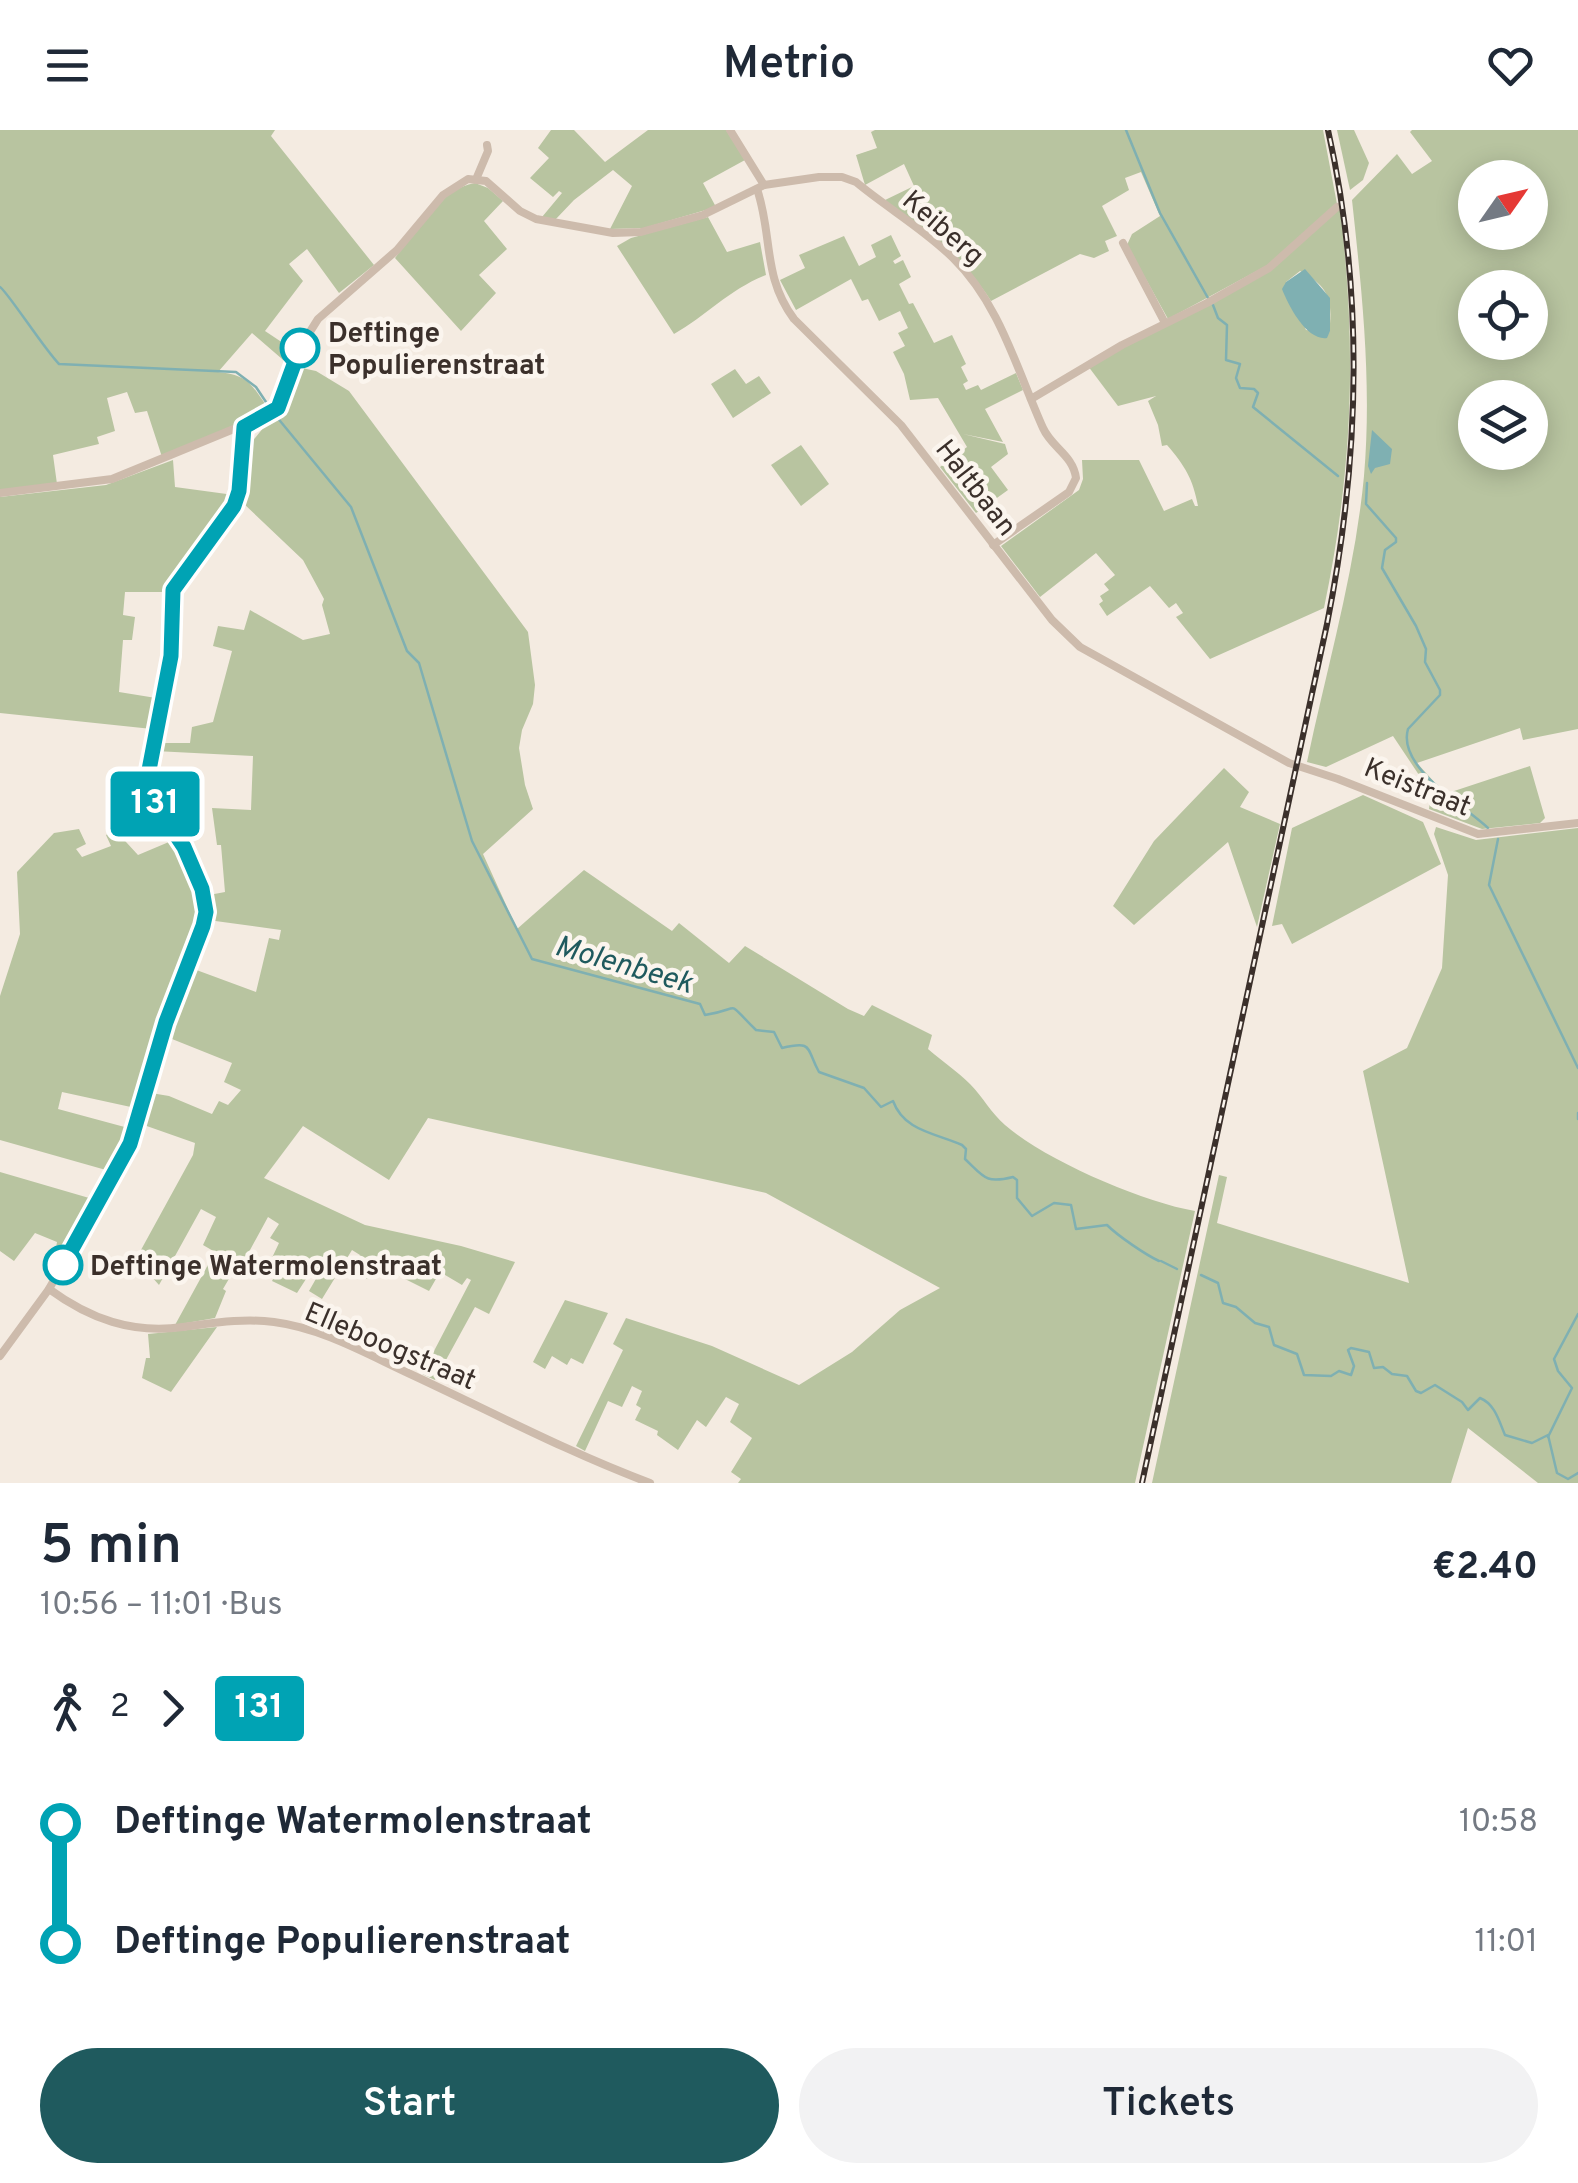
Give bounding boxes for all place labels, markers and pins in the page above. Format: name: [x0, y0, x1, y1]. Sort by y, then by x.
place label: Deftinge Populierenstraat: [328, 317, 545, 385]
marker: Deftinge Populierenstraat: [281, 329, 319, 367]
marker: Deftinge Watermolenstraat: [44, 1246, 82, 1284]
place label: Deftinge Watermolenstraat: [90, 1250, 442, 1286]

